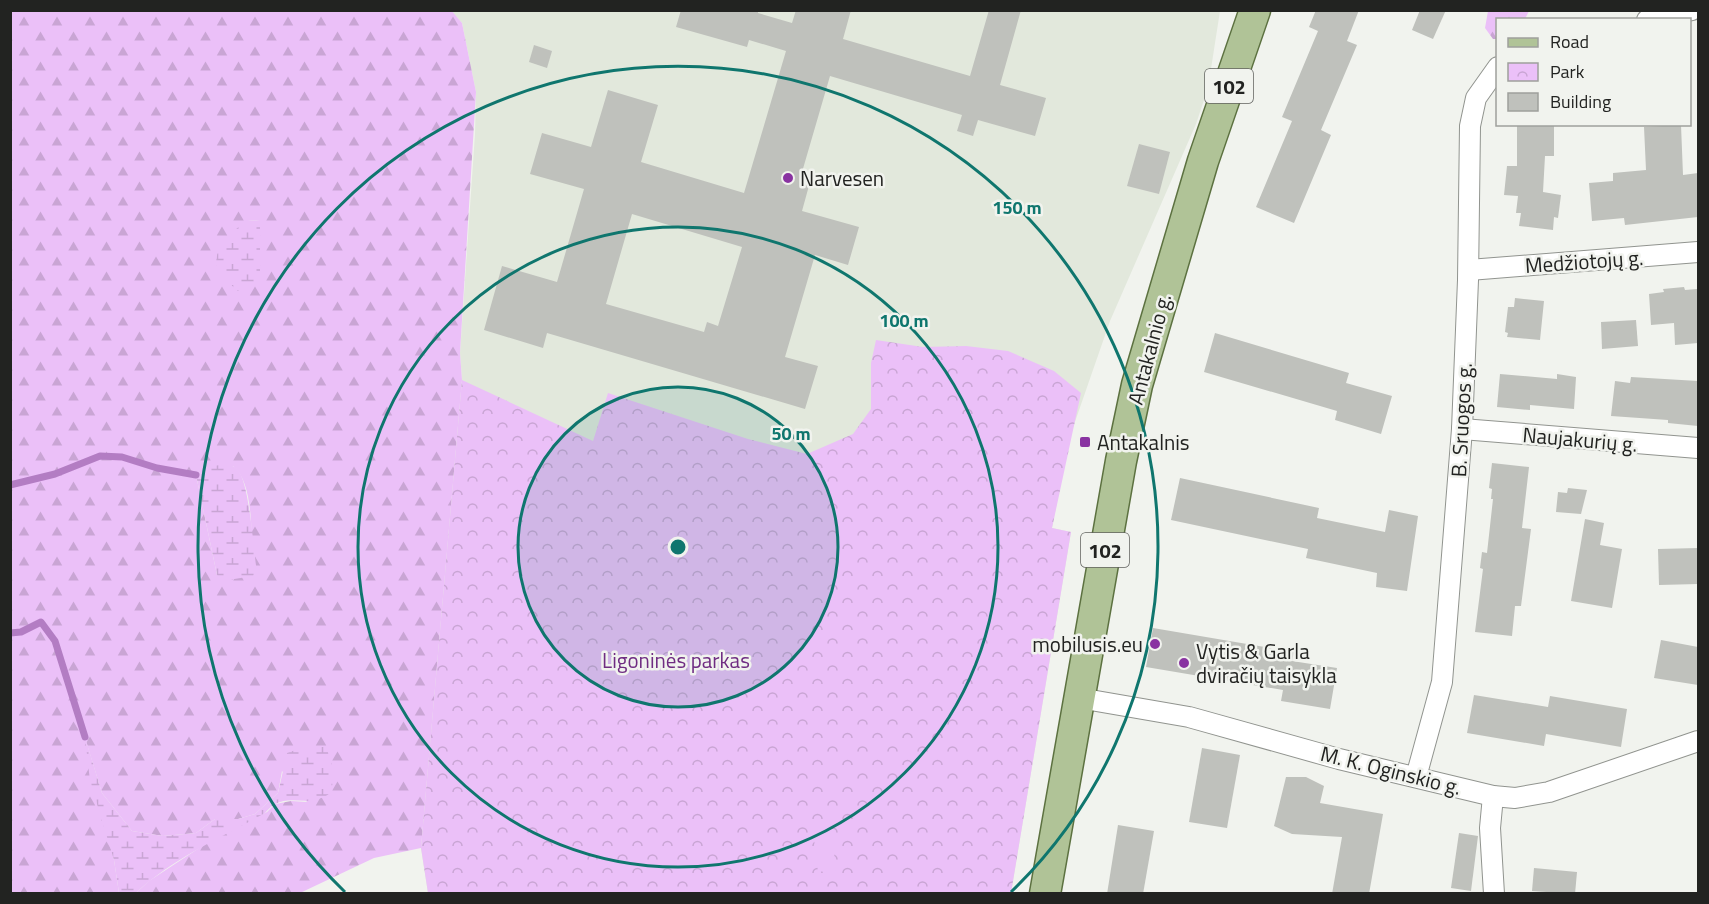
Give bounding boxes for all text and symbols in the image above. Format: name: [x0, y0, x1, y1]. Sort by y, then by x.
legend: [1496, 18, 1691, 126]
text: Road: [1550, 28, 1589, 55]
text: Park: [1550, 58, 1585, 85]
road number: 102: [1205, 69, 1253, 103]
text: Building: [1550, 88, 1611, 115]
place label: Narvesen: [800, 162, 884, 194]
marker: Narvesen: [781, 171, 795, 185]
text: 150 m: [992, 194, 1042, 221]
street label: Medžiotojų g.: [1524, 241, 1644, 281]
street label: Antakalnio g.: [1119, 290, 1179, 408]
text: 100 m: [879, 307, 929, 334]
street label: B. Sruogos g.: [1442, 362, 1480, 478]
street label: Naujakurių g.: [1521, 418, 1639, 460]
text: 50 m: [771, 420, 811, 447]
place label: Antakalnis: [1097, 426, 1190, 458]
marker: Antakalnis: [1078, 435, 1092, 449]
road number: 102: [1081, 533, 1129, 567]
centre of rings: [668, 537, 688, 557]
place label: mobilusis.eu: [1032, 628, 1143, 660]
place label: Vytis & Garla dviračių taisykla: [1196, 635, 1337, 691]
marker: mobilusis.eu: [1148, 637, 1162, 651]
park label: Ligoninės parkas: [602, 644, 750, 676]
marker: Vytis & Garla dviračių taisykla: [1177, 656, 1191, 670]
street label: M. K. Oginskio g.: [1317, 737, 1465, 803]

